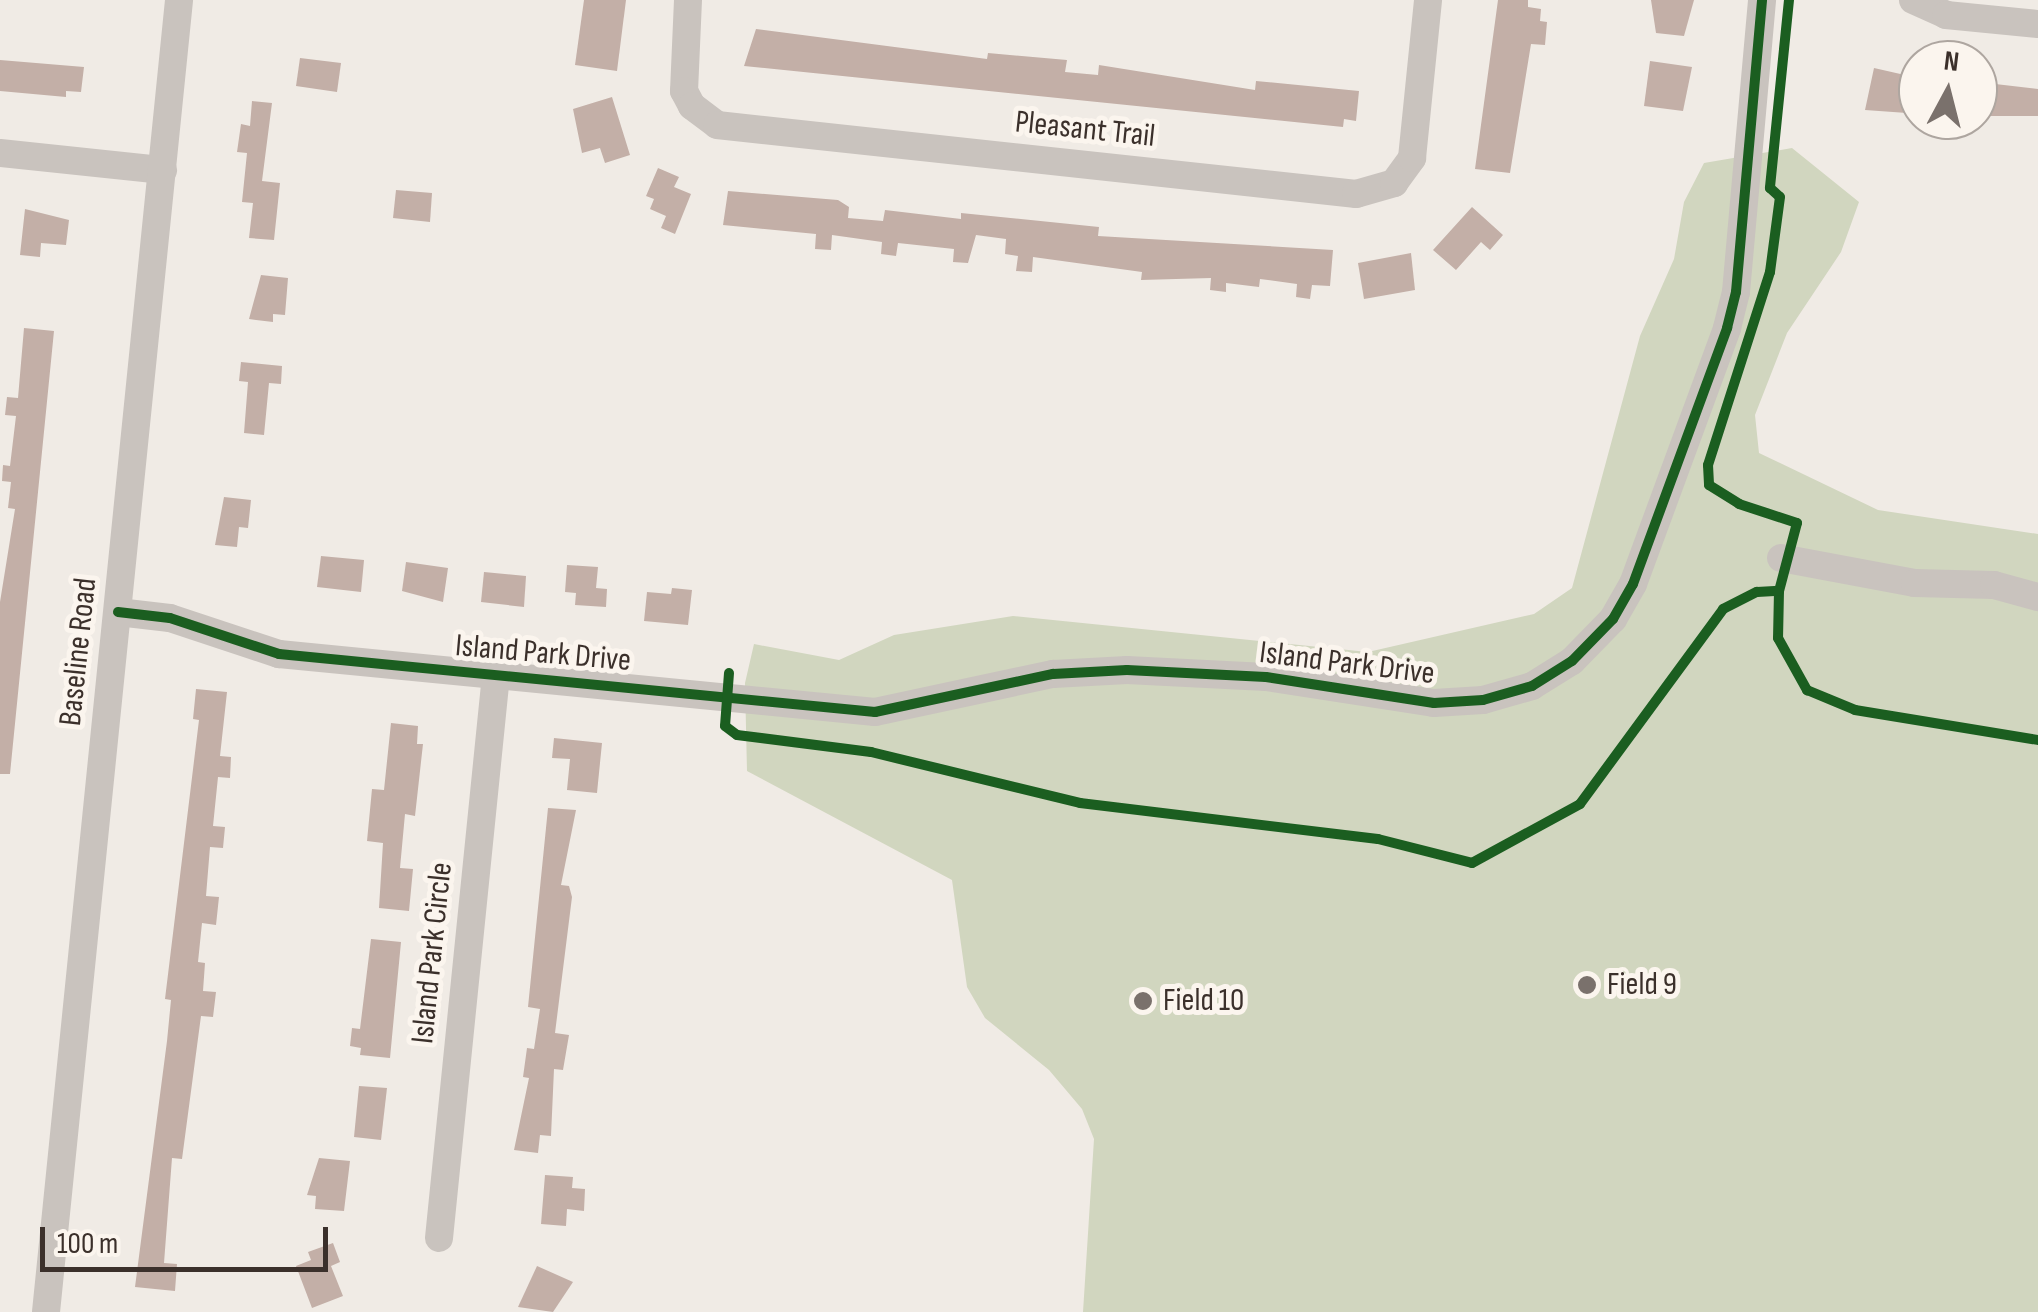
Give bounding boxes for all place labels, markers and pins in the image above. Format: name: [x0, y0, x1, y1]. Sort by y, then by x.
place label: Field 9: [1607, 966, 1677, 1004]
marker: Field 9: [1576, 974, 1598, 996]
place label: Field 10: [1163, 982, 1244, 1020]
marker: Field 10: [1132, 990, 1154, 1012]

